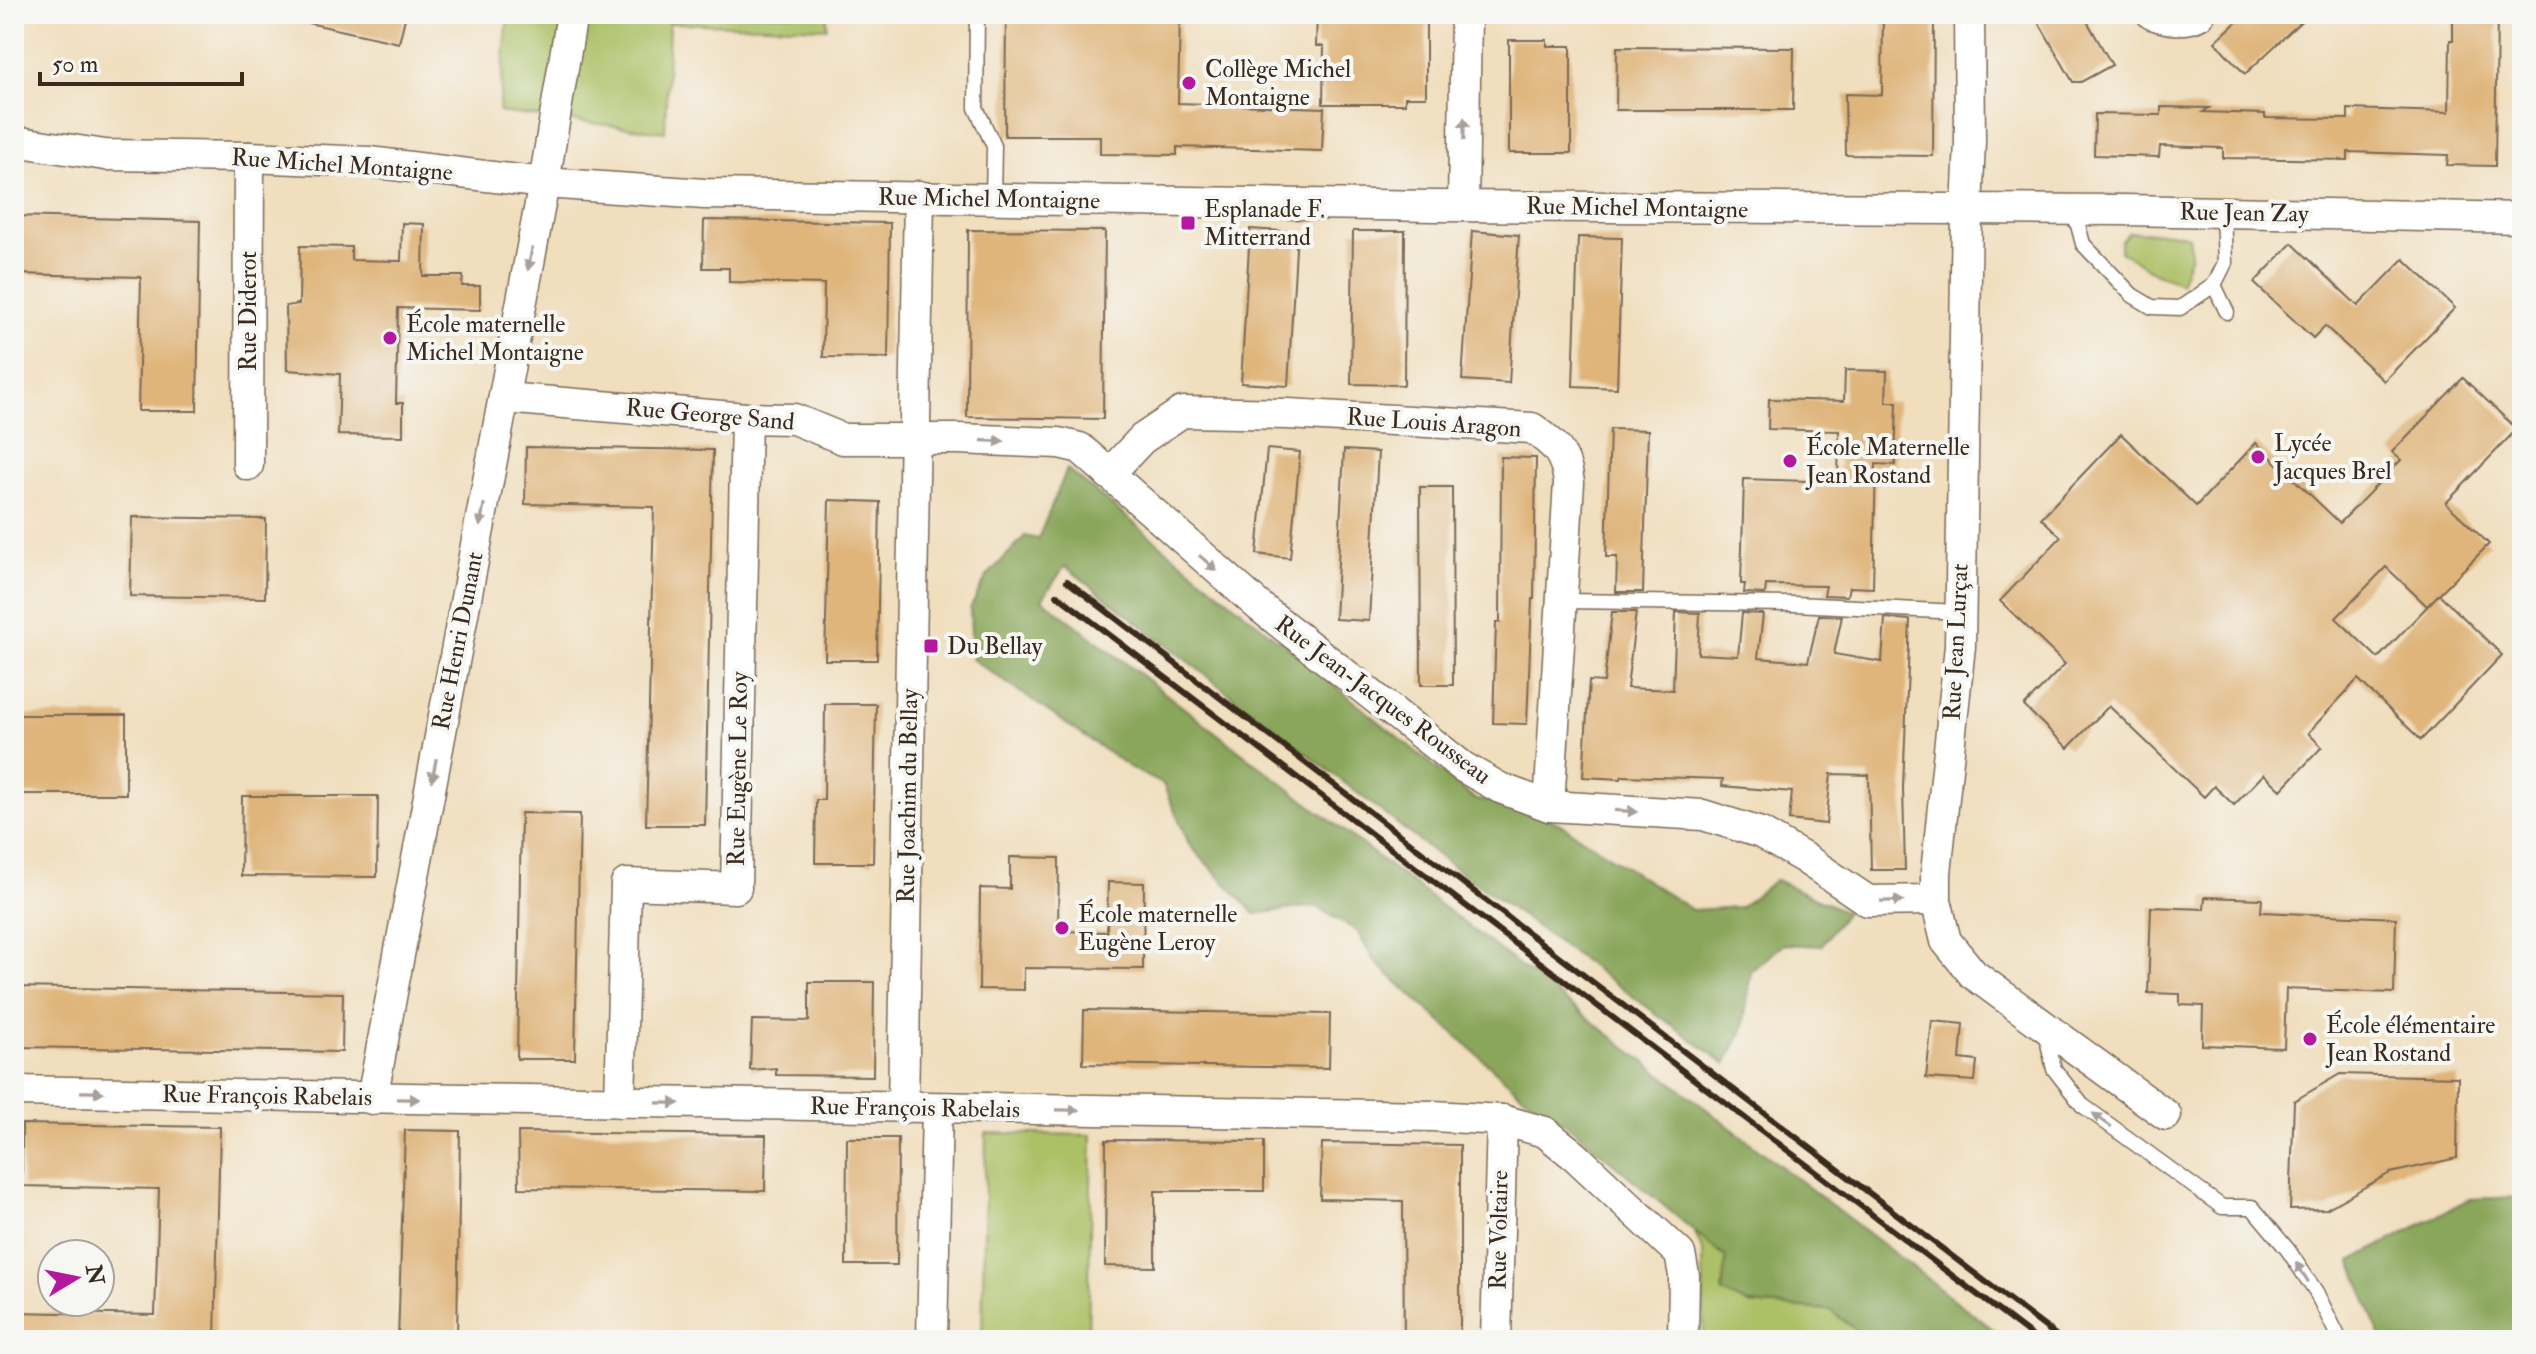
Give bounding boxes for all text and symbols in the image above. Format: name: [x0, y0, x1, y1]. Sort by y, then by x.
scale bar: [40, 36, 242, 86]
text: 50 m: [52, 49, 99, 80]
place label: Collège Michel Montaigne: [1205, 54, 1351, 113]
marker: Collège Michel Montaigne: [1180, 74, 1198, 92]
one-way arrow: [1457, 116, 1470, 141]
street label: Rue Michel Montaigne: [230, 142, 454, 188]
street label: Rue Michel Montaigne: [878, 182, 1100, 216]
street label: Rue Michel Montaigne: [1526, 191, 1748, 225]
place label: Esplanade F. Mitterrand: [1204, 194, 1325, 253]
street label: Rue Jean Zay: [2179, 196, 2309, 230]
marker: Esplanade F. Mitterrand: [1179, 214, 1197, 232]
one-way arrow: [523, 247, 535, 272]
street label: Rue Diderot: [233, 251, 264, 371]
place label: École maternelle Michel Montaigne: [406, 308, 584, 368]
marker: École maternelle Michel Montaigne: [381, 329, 399, 347]
street label: Rue George Sand: [624, 392, 796, 438]
street label: Rue Louis Aragon: [1345, 401, 1523, 445]
place label: Lycée Jacques Brel: [2273, 428, 2392, 487]
place label: École Maternelle Jean Rostand: [1805, 431, 1970, 491]
one-way arrow: [981, 434, 1006, 447]
marker: Lycée Jacques Brel: [2249, 448, 2267, 466]
marker: École Maternelle Jean Rostand: [1781, 452, 1799, 470]
one-way arrow: [475, 503, 487, 528]
street label: Rue Henri Dunant: [426, 549, 491, 733]
one-way arrow: [1198, 554, 1218, 571]
street label: Rue Jean Lurçat: [1936, 563, 1976, 721]
street label: Rue Jean-Jacques Rousseau: [1269, 609, 1497, 791]
place label: Du Bellay: [947, 631, 1043, 662]
marker: Du Bellay: [922, 637, 940, 655]
street label: Rue Eugène Le Roy: [721, 671, 755, 867]
street label: Rue Joachim du Bellay: [891, 688, 925, 904]
one-way arrow: [427, 758, 439, 783]
one-way arrow: [1614, 805, 1639, 818]
one-way arrow: [1880, 895, 1905, 907]
place label: École maternelle Eugène Leroy: [1078, 898, 1237, 958]
marker: École maternelle Eugène Leroy: [1053, 919, 1071, 937]
place label: École élémentaire Jean Rostand: [2325, 1009, 2495, 1069]
marker: École élémentaire Jean Rostand: [2301, 1030, 2319, 1048]
street label: Rue François Rabelais: [162, 1079, 372, 1113]
one-way arrow: [80, 1086, 105, 1099]
street label: Rue François Rabelais: [810, 1091, 1020, 1125]
one-way arrow: [396, 1093, 421, 1105]
one-way arrow: [656, 1096, 681, 1109]
one-way arrow: [1056, 1104, 1081, 1117]
one-way arrow: [2092, 1113, 2113, 1128]
street label: Rue Voltaire: [1482, 1170, 1516, 1290]
north arrow: [36, 1238, 116, 1318]
one-way arrow: [2295, 1261, 2310, 1282]
text: N: [79, 1262, 110, 1287]

